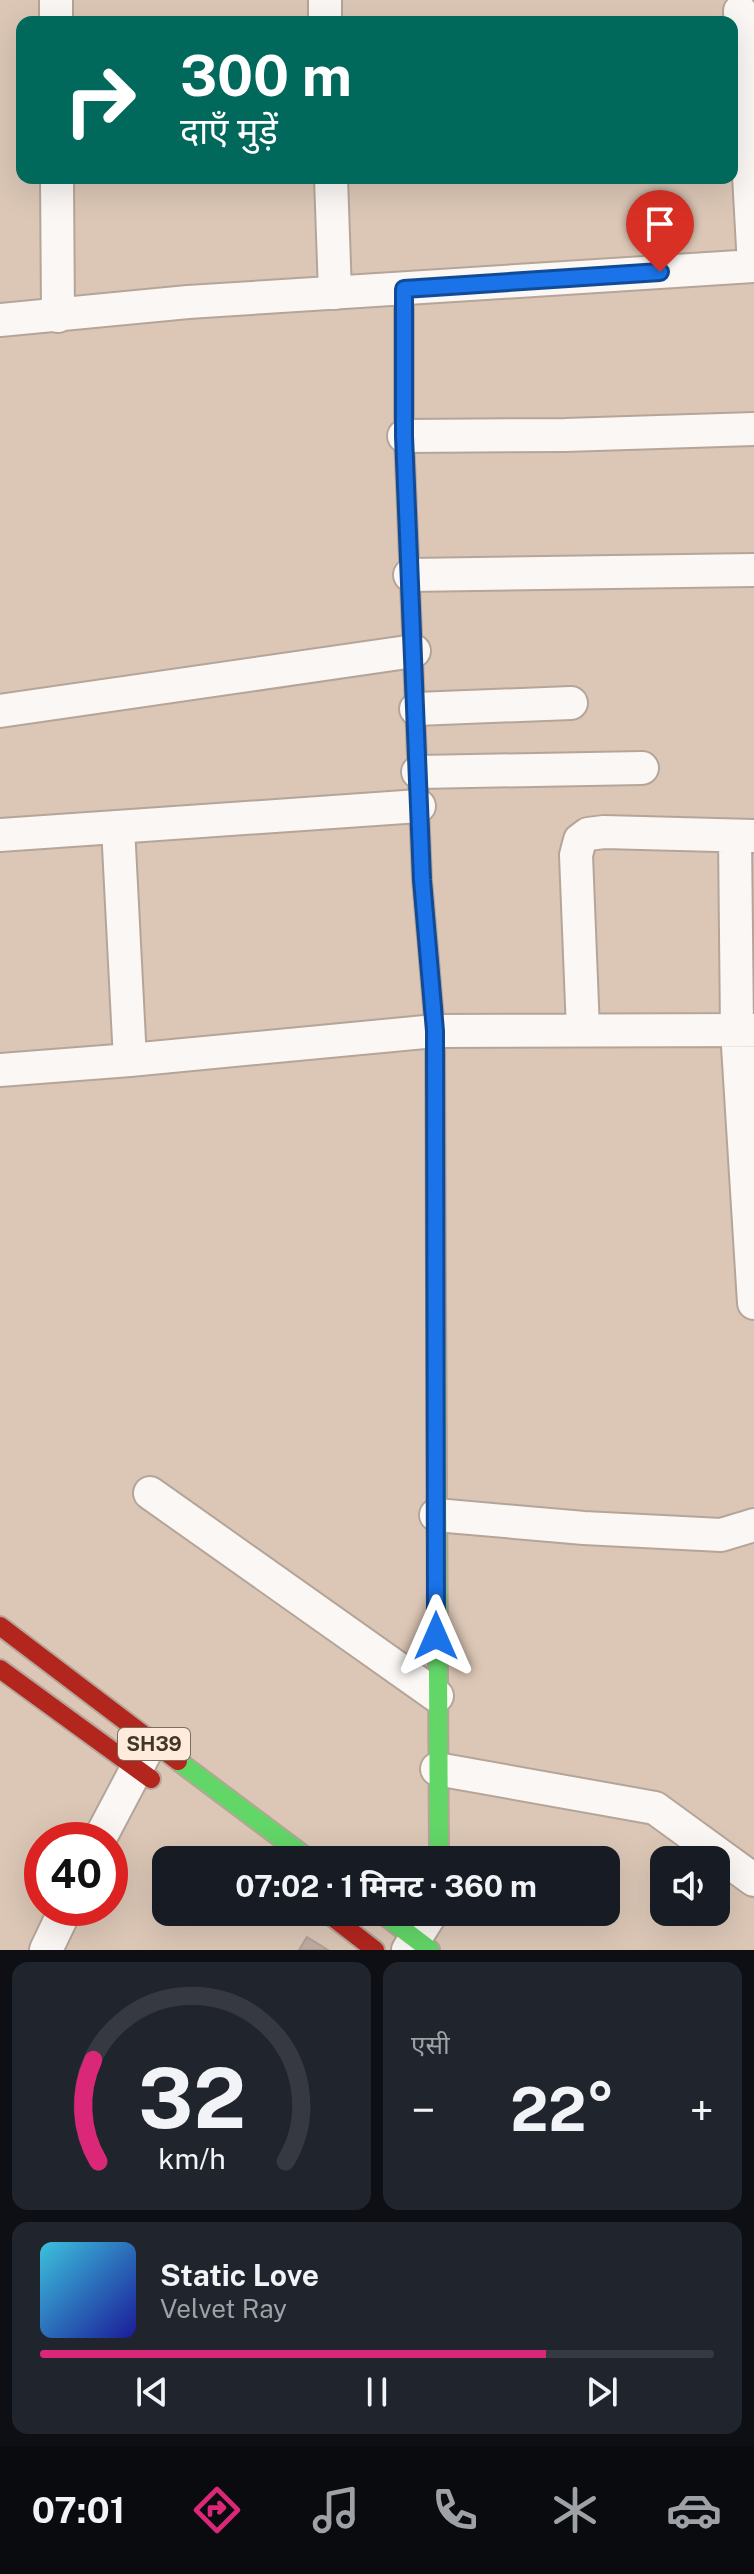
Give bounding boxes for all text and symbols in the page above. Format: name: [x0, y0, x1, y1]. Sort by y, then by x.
text: 300 m: [180, 43, 352, 109]
icon: right: [48, 48, 152, 152]
text: दाएँ मुड़ें: [180, 110, 278, 152]
pin: [626, 190, 694, 272]
icon: arrive: [638, 202, 682, 246]
position arrow: [394, 1594, 478, 1678]
road number: SH39: [118, 1728, 190, 1760]
speed limit sign: 40: [24, 1822, 128, 1926]
map controls: [650, 1846, 730, 1926]
button: sound: [650, 1846, 730, 1926]
text: 07:02 · 1 मिनट · 360 m: [235, 1868, 537, 1904]
text: एसी: [411, 2029, 450, 2060]
text: 32: [137, 2049, 246, 2147]
text: 22°: [510, 2074, 615, 2145]
text: −: [411, 2084, 435, 2136]
text: +: [690, 2084, 714, 2136]
text: km/h: [158, 2142, 225, 2175]
text: Static Love: [160, 2257, 319, 2293]
text: Velvet Ray: [160, 2293, 287, 2324]
icon: previous: [130, 2370, 174, 2414]
icon: pause: [355, 2370, 399, 2414]
icon: next: [580, 2370, 624, 2414]
icon: directions: [189, 2482, 245, 2538]
icon: music: [308, 2482, 364, 2538]
icon: phone: [427, 2482, 483, 2538]
icon: climate: [547, 2482, 603, 2538]
icon: car: [666, 2482, 722, 2538]
text: 07:01: [32, 2489, 125, 2531]

